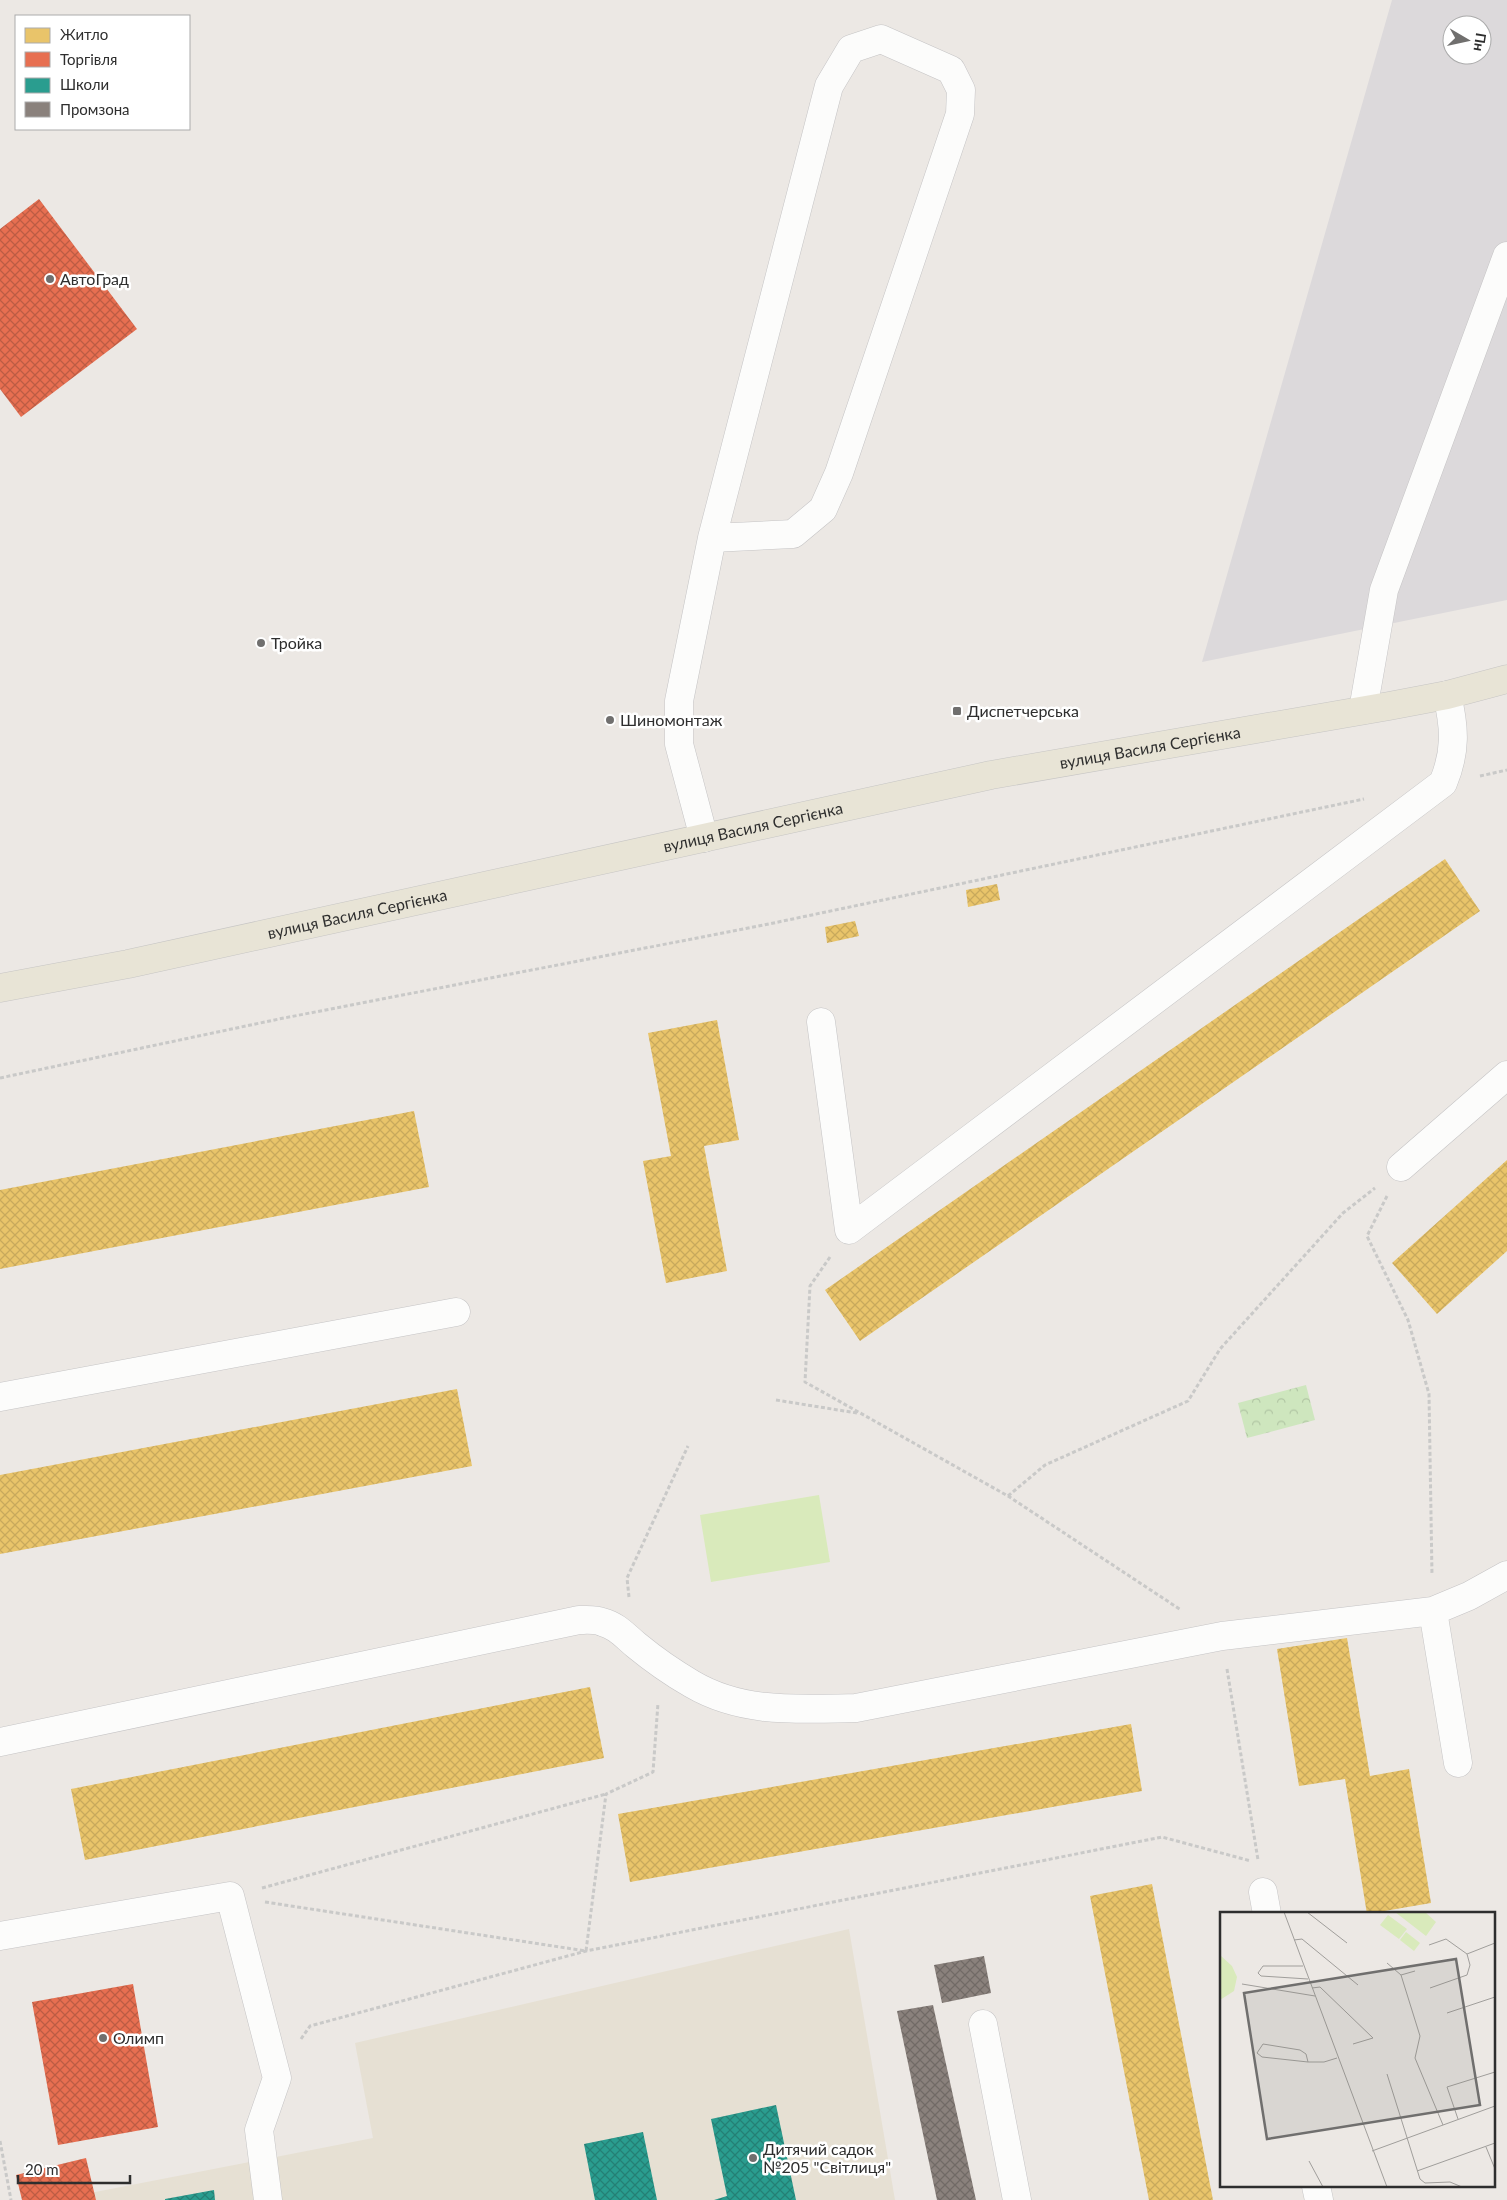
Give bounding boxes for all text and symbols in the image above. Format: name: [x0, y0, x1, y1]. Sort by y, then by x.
legend: [15, 15, 190, 130]
north arrow: [1442, 15, 1492, 65]
text: Житло: [60, 25, 108, 43]
text: Пн: [1471, 32, 1490, 53]
text: Торгівля: [60, 50, 117, 68]
text: Школи: [60, 75, 109, 93]
text: Промзона: [60, 100, 130, 118]
place label: АвтоГрад: [60, 269, 129, 288]
marker: АвтоГрад: [44, 273, 56, 285]
place label: Тройка: [271, 633, 322, 652]
marker: Тройка: [255, 637, 267, 649]
place label: Диспетчерська: [967, 701, 1079, 720]
marker: Диспетчерська: [951, 705, 963, 717]
place label: Шиномонтаж: [620, 710, 723, 729]
marker: Шиномонтаж: [604, 714, 616, 726]
street label: вулиця Василя Сергієнка: [1058, 722, 1242, 772]
street label: вулиця Василя Сергієнка: [661, 798, 844, 856]
street label: вулиця Василя Сергієнка: [266, 884, 449, 942]
inset map: [1220, 1912, 1494, 2188]
place label: Олимп: [113, 2028, 164, 2047]
marker: Олимп: [97, 2032, 109, 2044]
place label: Дитячий садок №205 "Свiтлиця": [763, 2139, 891, 2176]
scale bar: [18, 2152, 130, 2184]
marker: Дитячий садок №205 "Свiтлиця": [747, 2152, 759, 2164]
text: 20 m: [25, 2160, 59, 2178]

